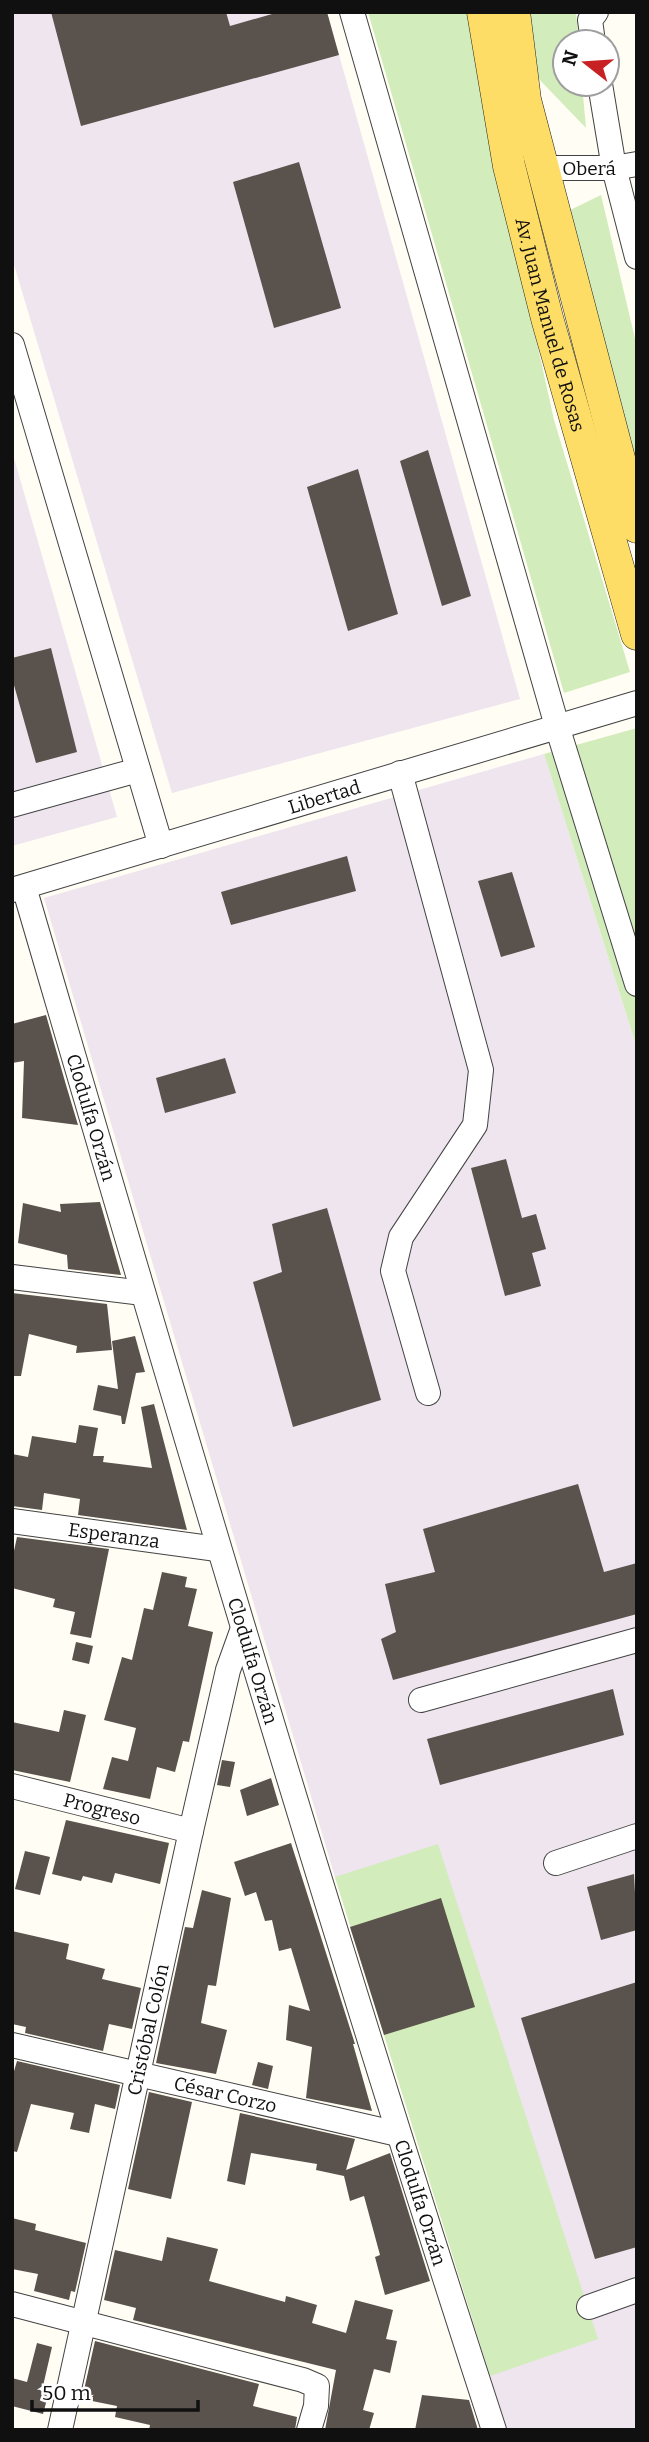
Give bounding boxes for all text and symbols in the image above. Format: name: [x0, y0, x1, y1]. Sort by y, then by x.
north arrow: [551, 28, 621, 98]
text: N: [557, 47, 583, 69]
street label: Oberá: [562, 157, 616, 180]
street label: Av. Juan Manuel de Rosas: [511, 215, 590, 434]
street label: Libertad: [286, 775, 363, 818]
street label: Clodulfa Orzán: [62, 1051, 121, 1184]
street label: Esperanza: [67, 1517, 162, 1553]
street label: Clodulfa Orzán: [223, 1595, 283, 1727]
street label: Progreso: [61, 1788, 143, 1829]
street label: Cristóbal Colón: [122, 1962, 173, 2097]
street label: César Corzo: [172, 2071, 279, 2117]
street label: Clodulfa Orzán: [390, 2136, 452, 2268]
scale bar: [32, 2368, 198, 2412]
text: 50 m: [42, 2380, 91, 2406]

